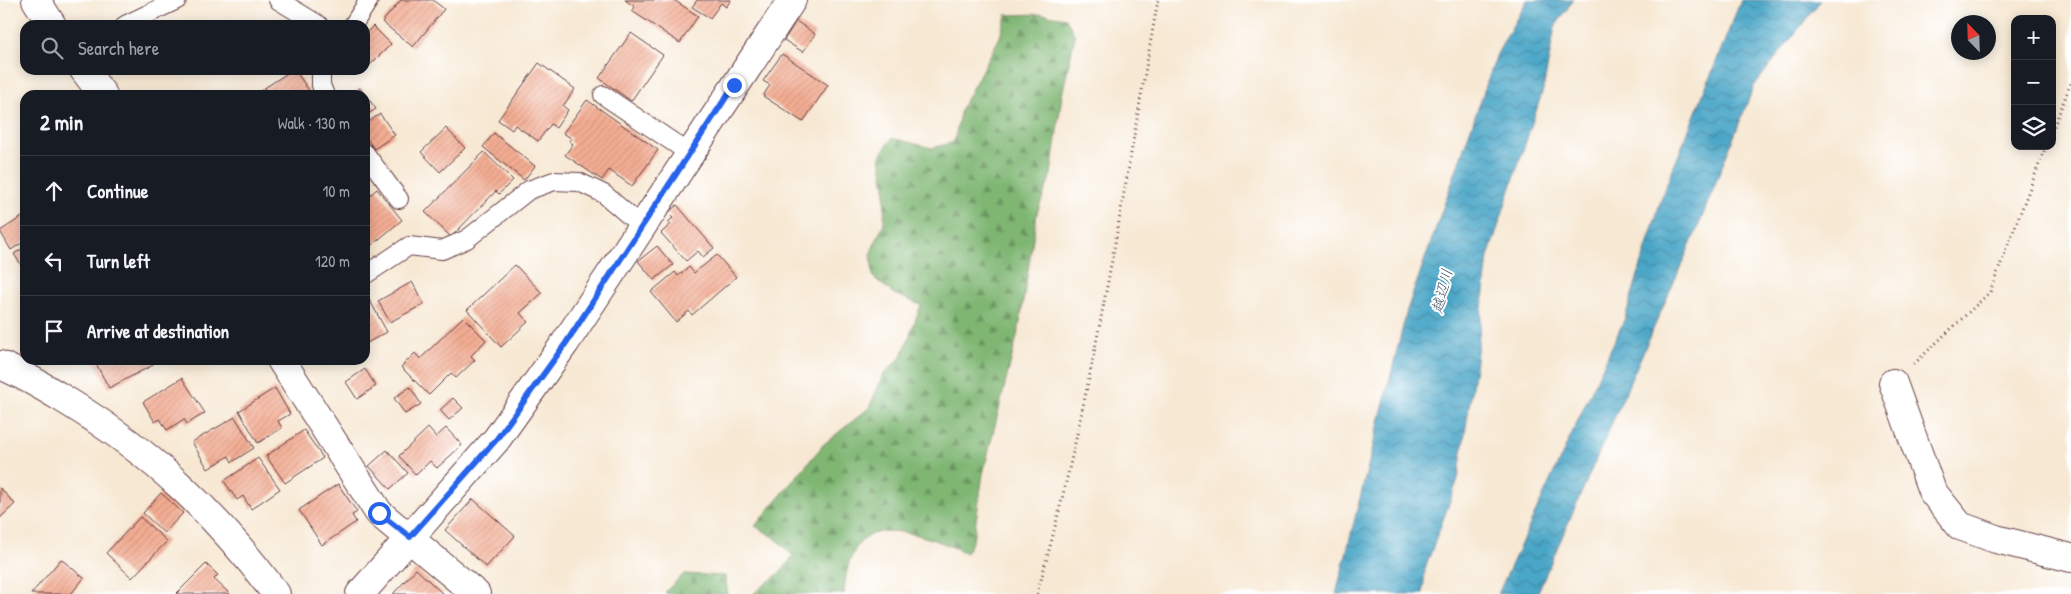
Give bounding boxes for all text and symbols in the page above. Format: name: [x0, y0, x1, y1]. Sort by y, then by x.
north arrow: [1951, 15, 1996, 60]
map controls: [2011, 15, 2056, 150]
button: +: [2011, 15, 2056, 60]
search box: [20, 20, 370, 75]
icon: search: [38, 34, 66, 62]
text: Search here: [78, 35, 159, 61]
button: −: [2011, 60, 2056, 105]
route end: [723, 74, 746, 97]
button: layers: [2011, 105, 2056, 150]
text: 2 min: [40, 108, 83, 137]
text: Walk · 130 m: [278, 112, 350, 134]
icon: ahead: [40, 177, 68, 205]
text: Continue: [87, 178, 148, 204]
text: 10 m: [322, 180, 350, 202]
icon: left: [40, 247, 68, 275]
text: Turn left: [87, 248, 150, 274]
text: 120 m: [315, 250, 350, 272]
water label: 越辺川: [1426, 266, 1457, 316]
icon: arrive: [40, 317, 68, 345]
text: Arrive at destination: [87, 318, 229, 344]
route start: [368, 502, 391, 525]

